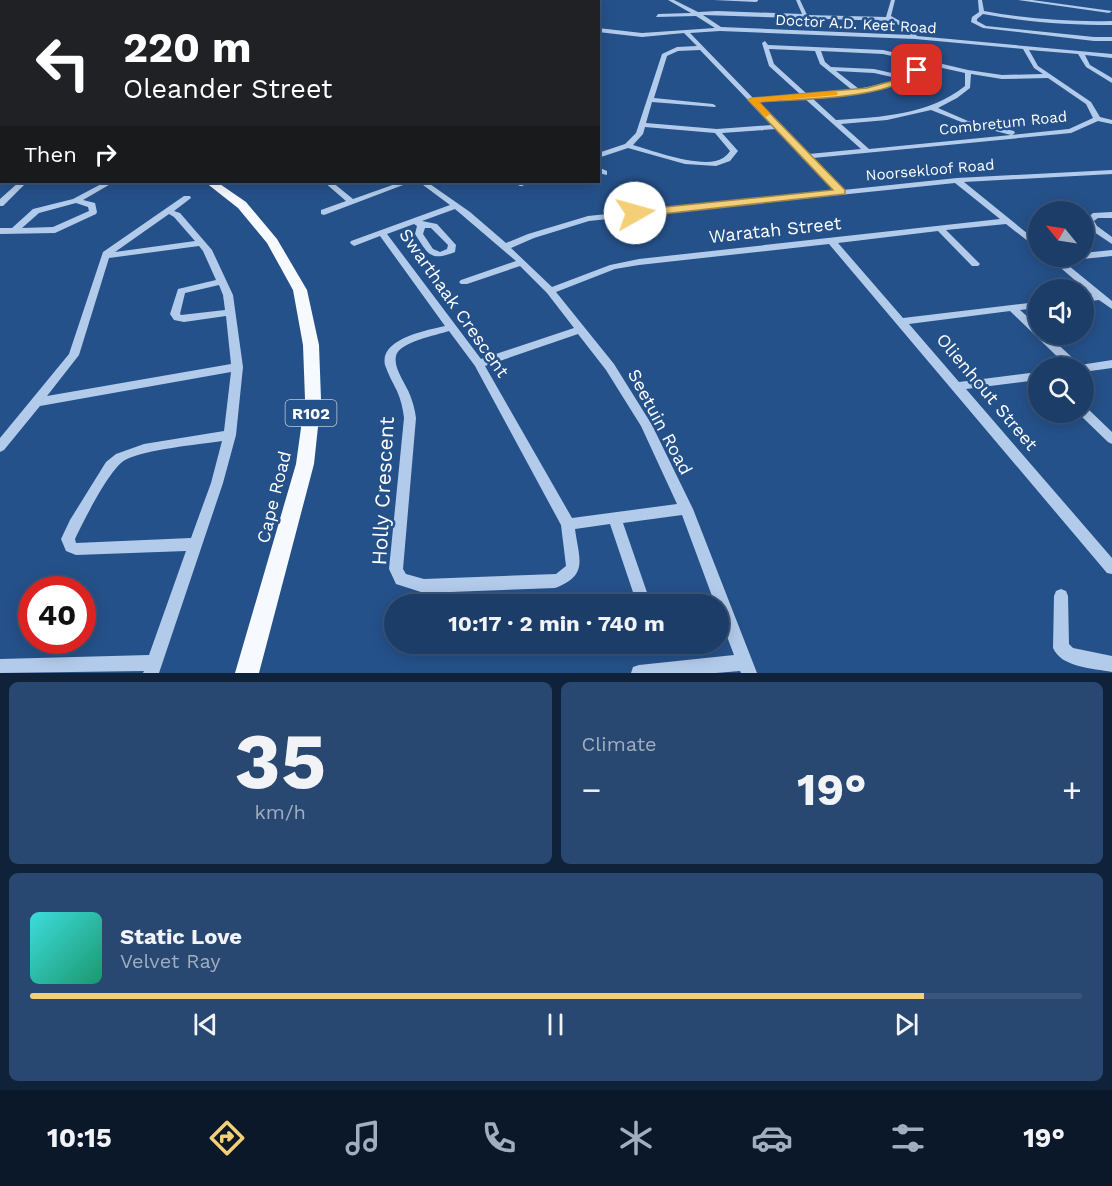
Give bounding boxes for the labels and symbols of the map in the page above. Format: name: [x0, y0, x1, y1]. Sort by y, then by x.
street label: Doctor A.D. Keet Road: [775, 11, 937, 37]
pin: [891, 44, 942, 95]
street label: Combretum Road: [938, 107, 1068, 139]
street label: Noorsekloof Road: [865, 155, 995, 185]
position arrow: [603, 181, 667, 245]
north arrow: [1028, 201, 1094, 267]
street label: Waratah Street: [708, 212, 843, 247]
street label: Swarthaak Crescent: [395, 224, 514, 381]
street label: Olienhout Street: [932, 329, 1043, 455]
street label: Seetuin Road: [624, 365, 697, 478]
road number: R102: [286, 400, 336, 426]
street label: Holly Crescent: [366, 416, 399, 566]
street label: Cape Road: [252, 449, 295, 545]
speed limit sign: 40: [18, 576, 96, 654]

